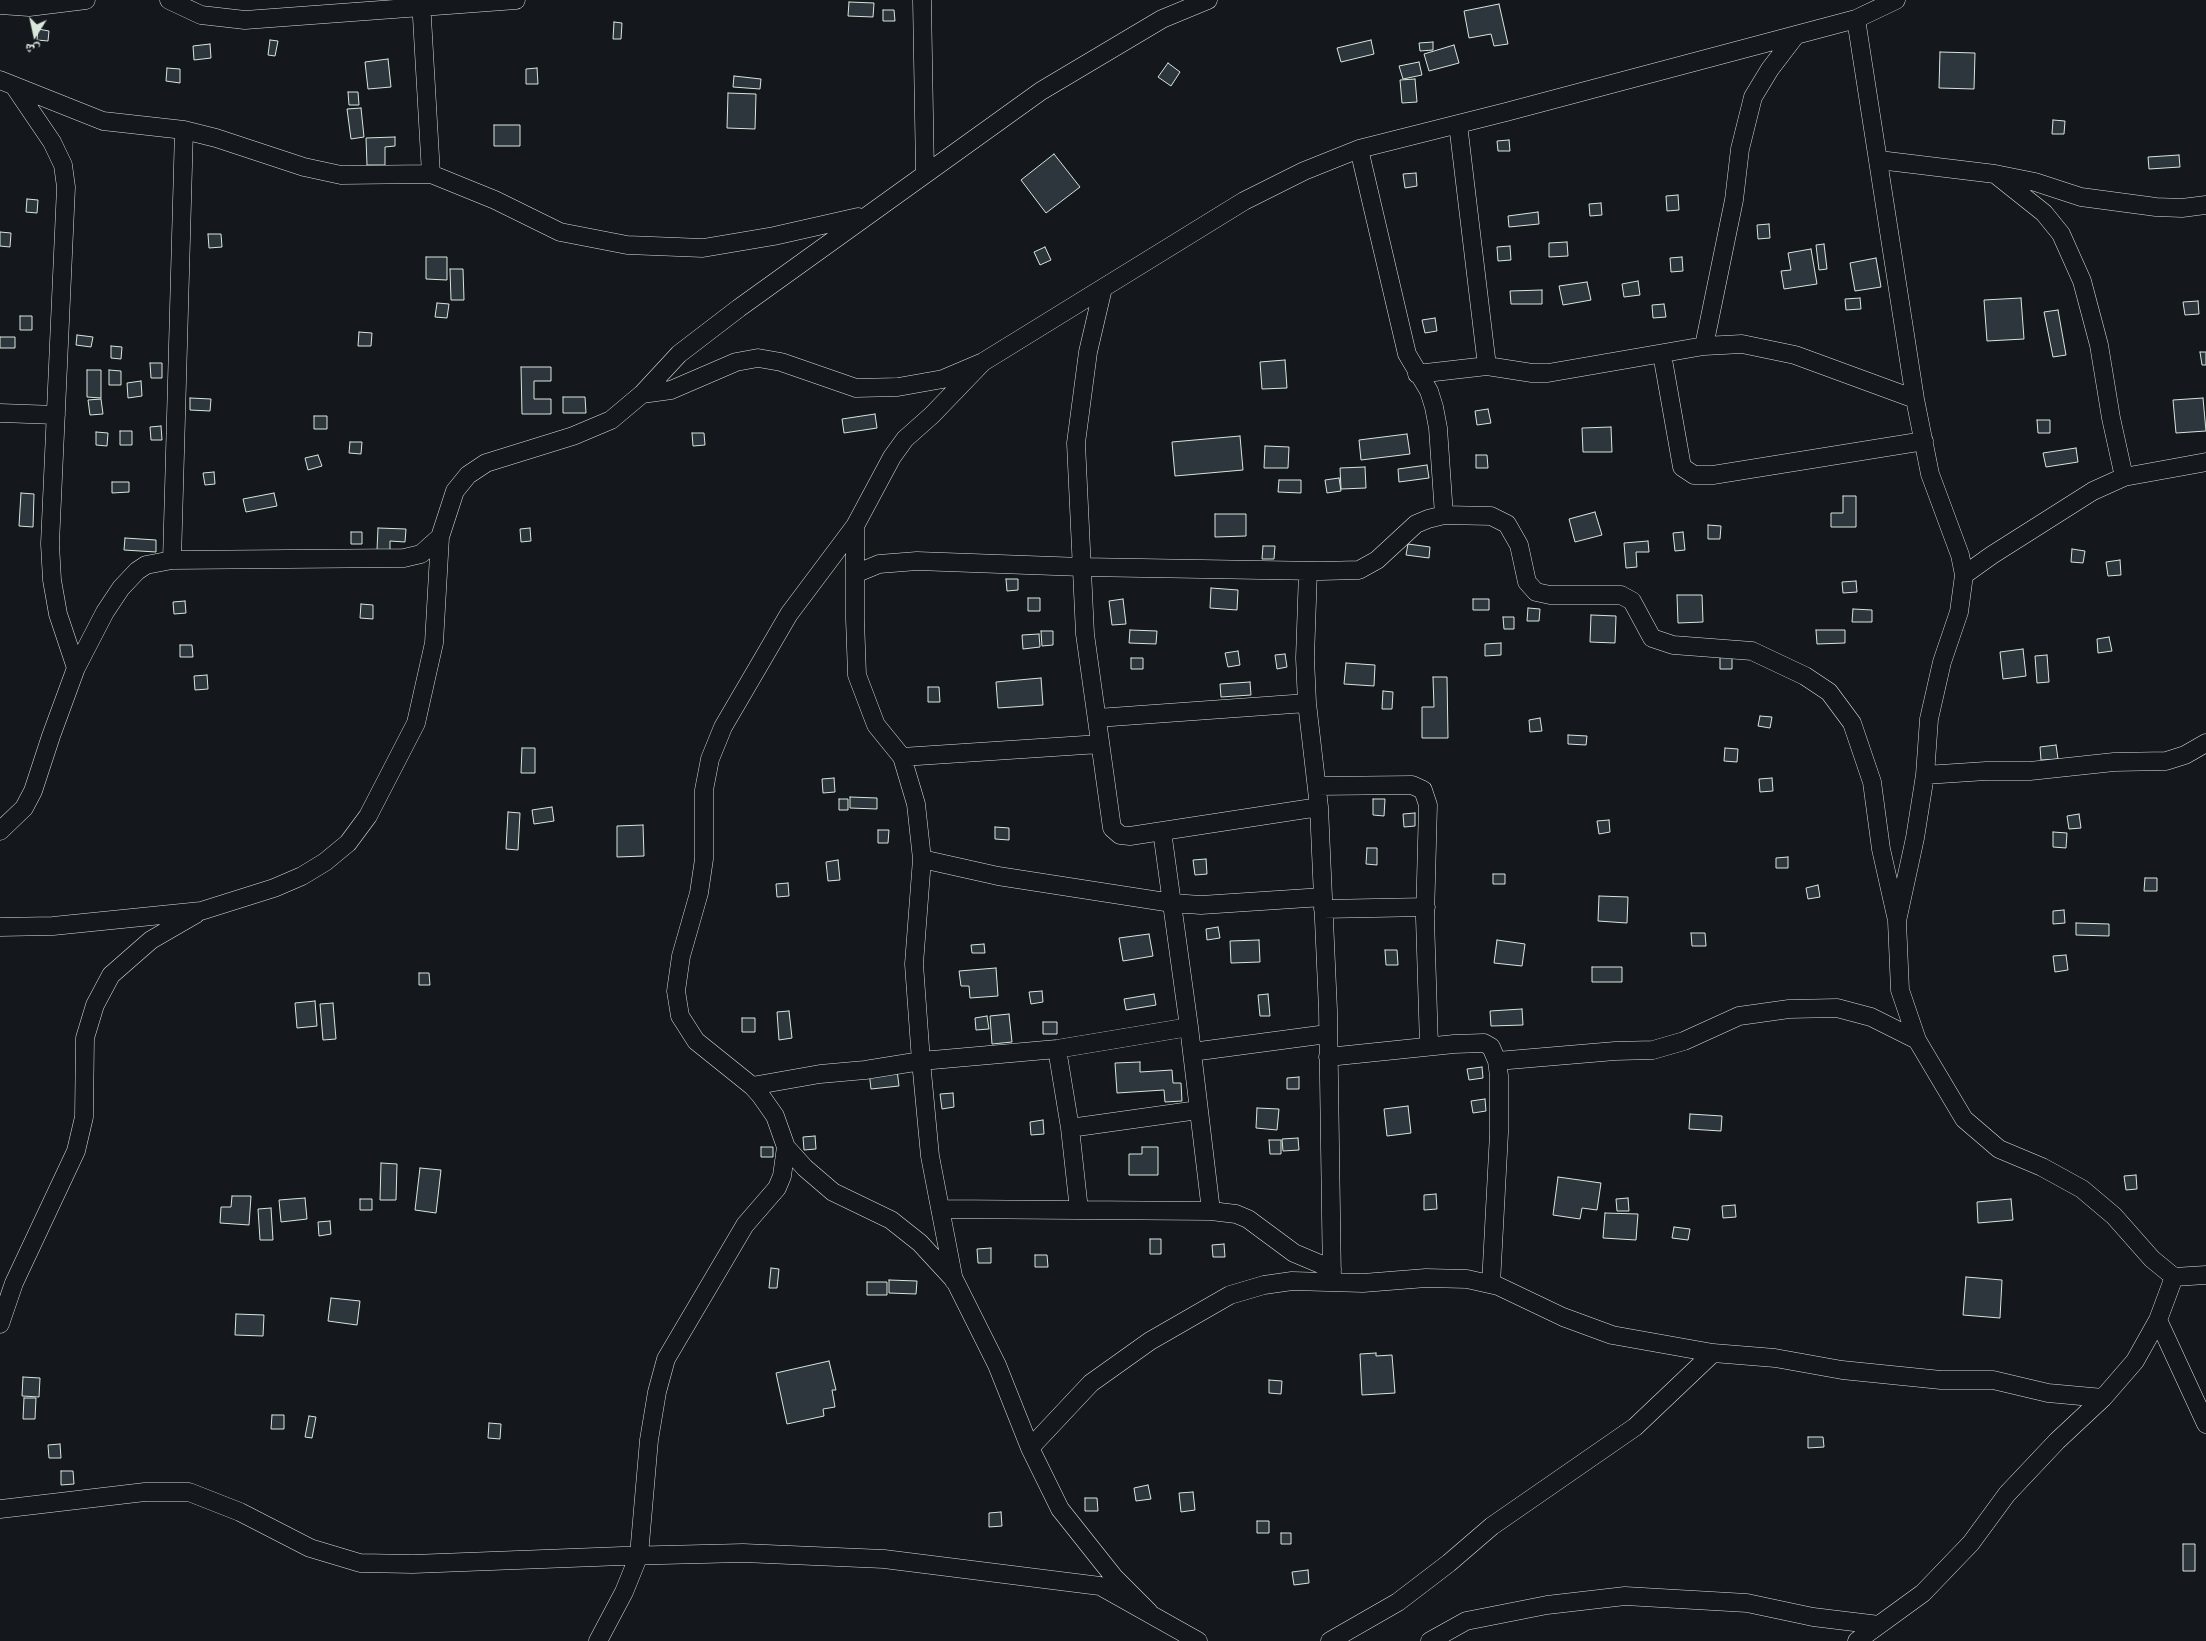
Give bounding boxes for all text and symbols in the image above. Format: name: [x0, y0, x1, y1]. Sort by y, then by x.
north arrow: [10, 10, 60, 60]
text: ش: [23, 39, 41, 61]

